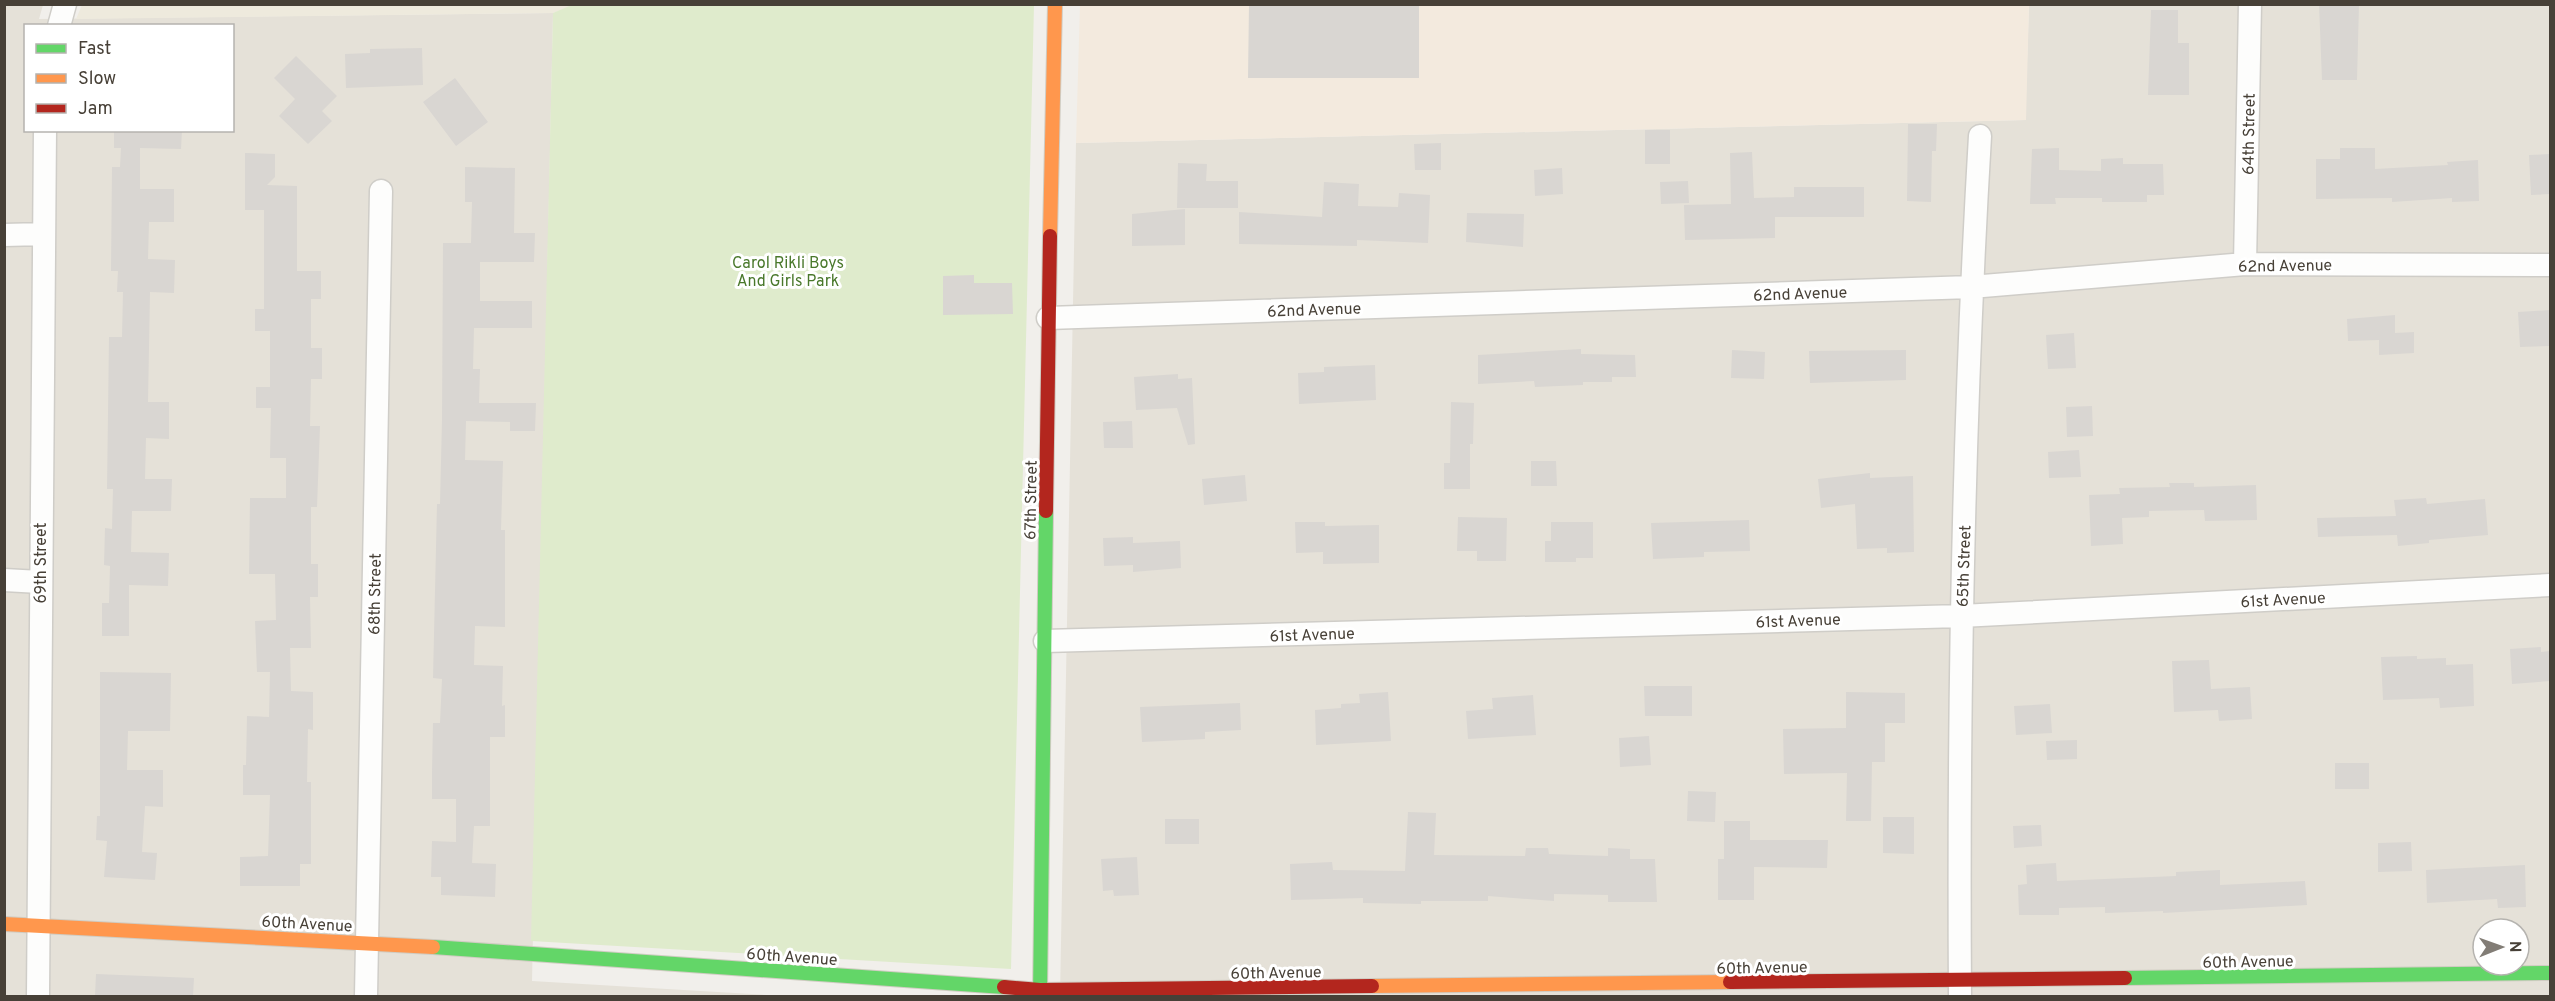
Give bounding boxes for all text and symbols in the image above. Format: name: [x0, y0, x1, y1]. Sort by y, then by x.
legend: [24, 24, 234, 132]
text: Fast: [78, 38, 111, 61]
text: Slow: [78, 68, 116, 91]
street label: 64th Street: [2239, 93, 2261, 175]
text: Jam: [78, 98, 113, 121]
park label: Carol Rikli Boys And Girls Park: [732, 254, 844, 292]
street label: 62nd Avenue: [2238, 256, 2332, 278]
street label: 62nd Avenue: [1753, 283, 1847, 307]
street label: 62nd Avenue: [1267, 299, 1361, 323]
street label: 67th Street: [1021, 460, 1043, 540]
street label: 69th Street: [32, 522, 52, 604]
street label: 65th Street: [1954, 525, 1976, 607]
street label: 68th Street: [365, 553, 387, 635]
street label: 61st Avenue: [2240, 589, 2326, 613]
street label: 61st Avenue: [1755, 611, 1841, 633]
street label: 61st Avenue: [1269, 625, 1355, 647]
street label: 60th Avenue: [261, 913, 353, 937]
north arrow: [2471, 917, 2531, 977]
text: N: [2504, 941, 2524, 953]
street label: 60th Avenue: [746, 945, 838, 971]
street label: 60th Avenue: [2202, 952, 2294, 974]
street label: 60th Avenue: [1716, 958, 1808, 980]
street label: 60th Avenue: [1230, 963, 1322, 985]

